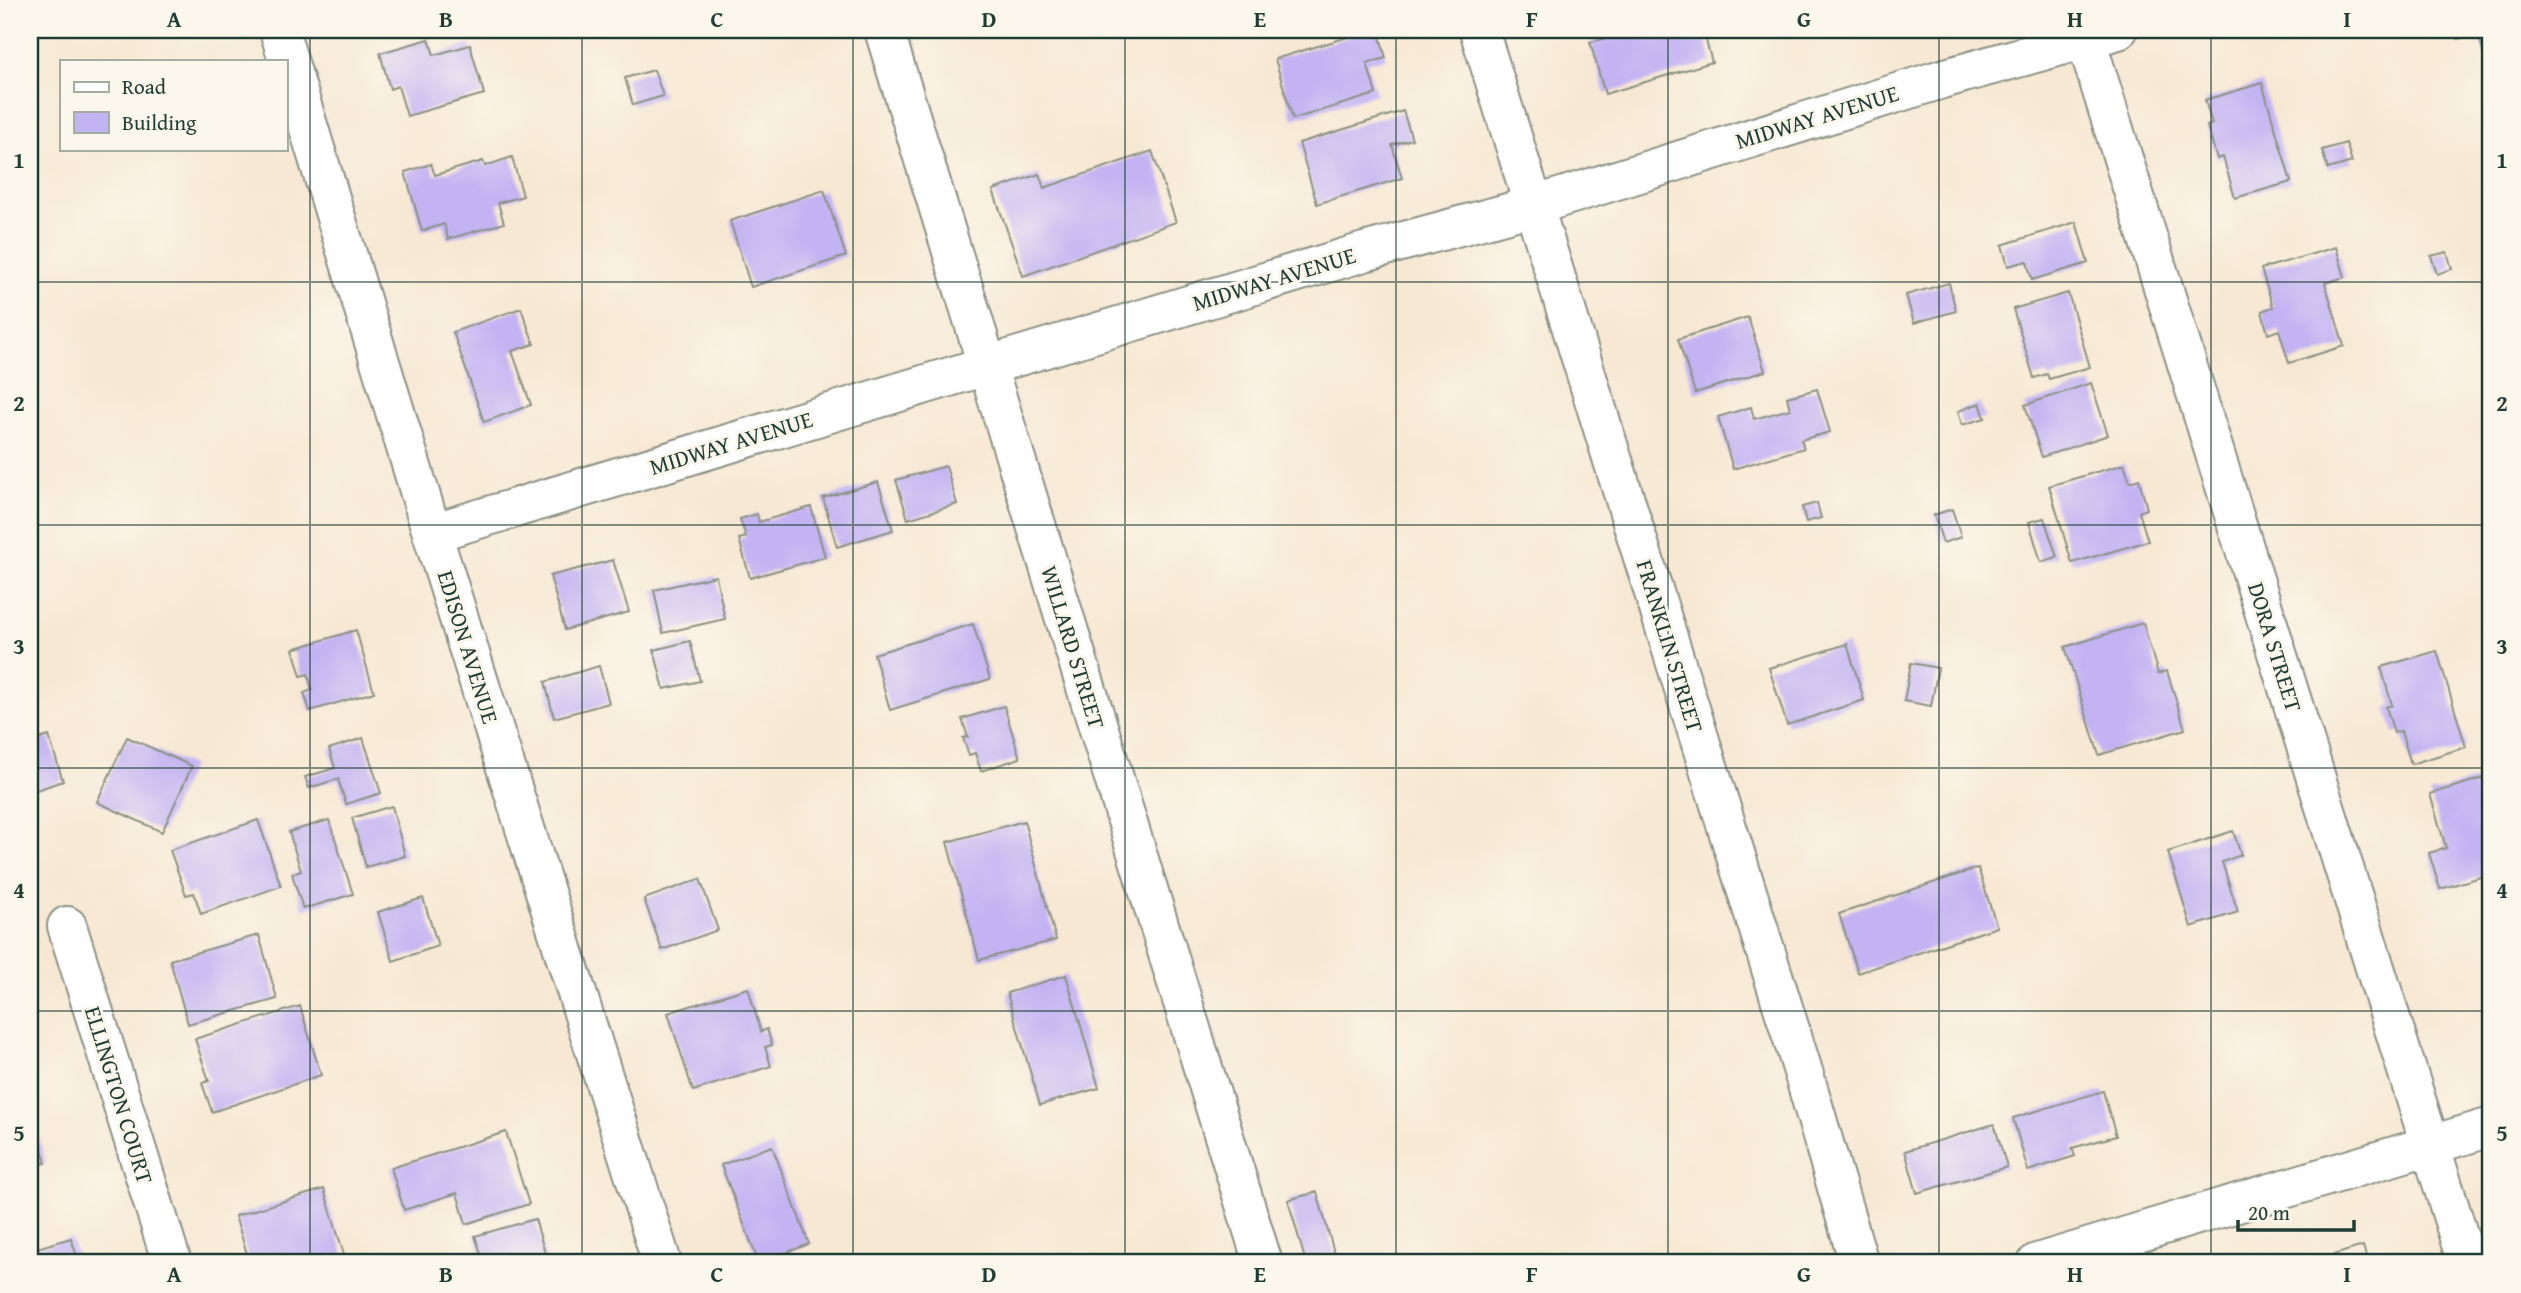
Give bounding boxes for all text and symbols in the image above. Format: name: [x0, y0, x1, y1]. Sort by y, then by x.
text: A: [167, 2, 182, 35]
text: B: [439, 2, 453, 35]
text: C: [710, 2, 724, 35]
text: D: [982, 2, 997, 35]
text: E: [1254, 2, 1266, 35]
text: F: [1526, 2, 1538, 35]
text: G: [1797, 2, 1811, 35]
text: H: [2067, 2, 2083, 35]
text: I: [2343, 2, 2351, 35]
legend: [60, 60, 287, 150]
text: Road: [122, 71, 167, 102]
street label: MIDWAY AVENUE: [1731, 76, 1902, 157]
text: Building: [122, 107, 197, 138]
text: 1: [13, 143, 25, 176]
text: 1: [2496, 143, 2508, 176]
street label: MIDWAY AVENUE: [1188, 238, 1359, 319]
text: 2: [13, 386, 25, 419]
text: 2: [2496, 386, 2508, 419]
street label: MIDWAY AVENUE: [645, 402, 816, 483]
street label: FRANKLIN STREET: [1629, 555, 1712, 736]
street label: WILLARD STREET: [1033, 561, 1114, 732]
street label: EDISON AVENUE: [430, 566, 507, 728]
street label: DORA STREET: [2240, 578, 2311, 716]
text: 3: [13, 629, 25, 662]
text: 3: [2496, 629, 2508, 662]
text: 4: [13, 873, 25, 906]
text: 4: [2496, 873, 2508, 906]
street label: ELLINGTON COURT: [77, 1002, 162, 1188]
text: 5: [13, 1116, 25, 1149]
text: 5: [2496, 1116, 2508, 1149]
scale bar: [2238, 1188, 2353, 1232]
text: 20 m: [2248, 1197, 2290, 1228]
text: A: [167, 1257, 182, 1290]
text: B: [439, 1257, 453, 1290]
text: C: [710, 1257, 724, 1290]
text: D: [982, 1257, 997, 1290]
text: E: [1254, 1257, 1266, 1290]
text: F: [1526, 1257, 1538, 1290]
text: G: [1797, 1257, 1811, 1290]
text: H: [2067, 1257, 2083, 1290]
text: I: [2343, 1257, 2351, 1290]

